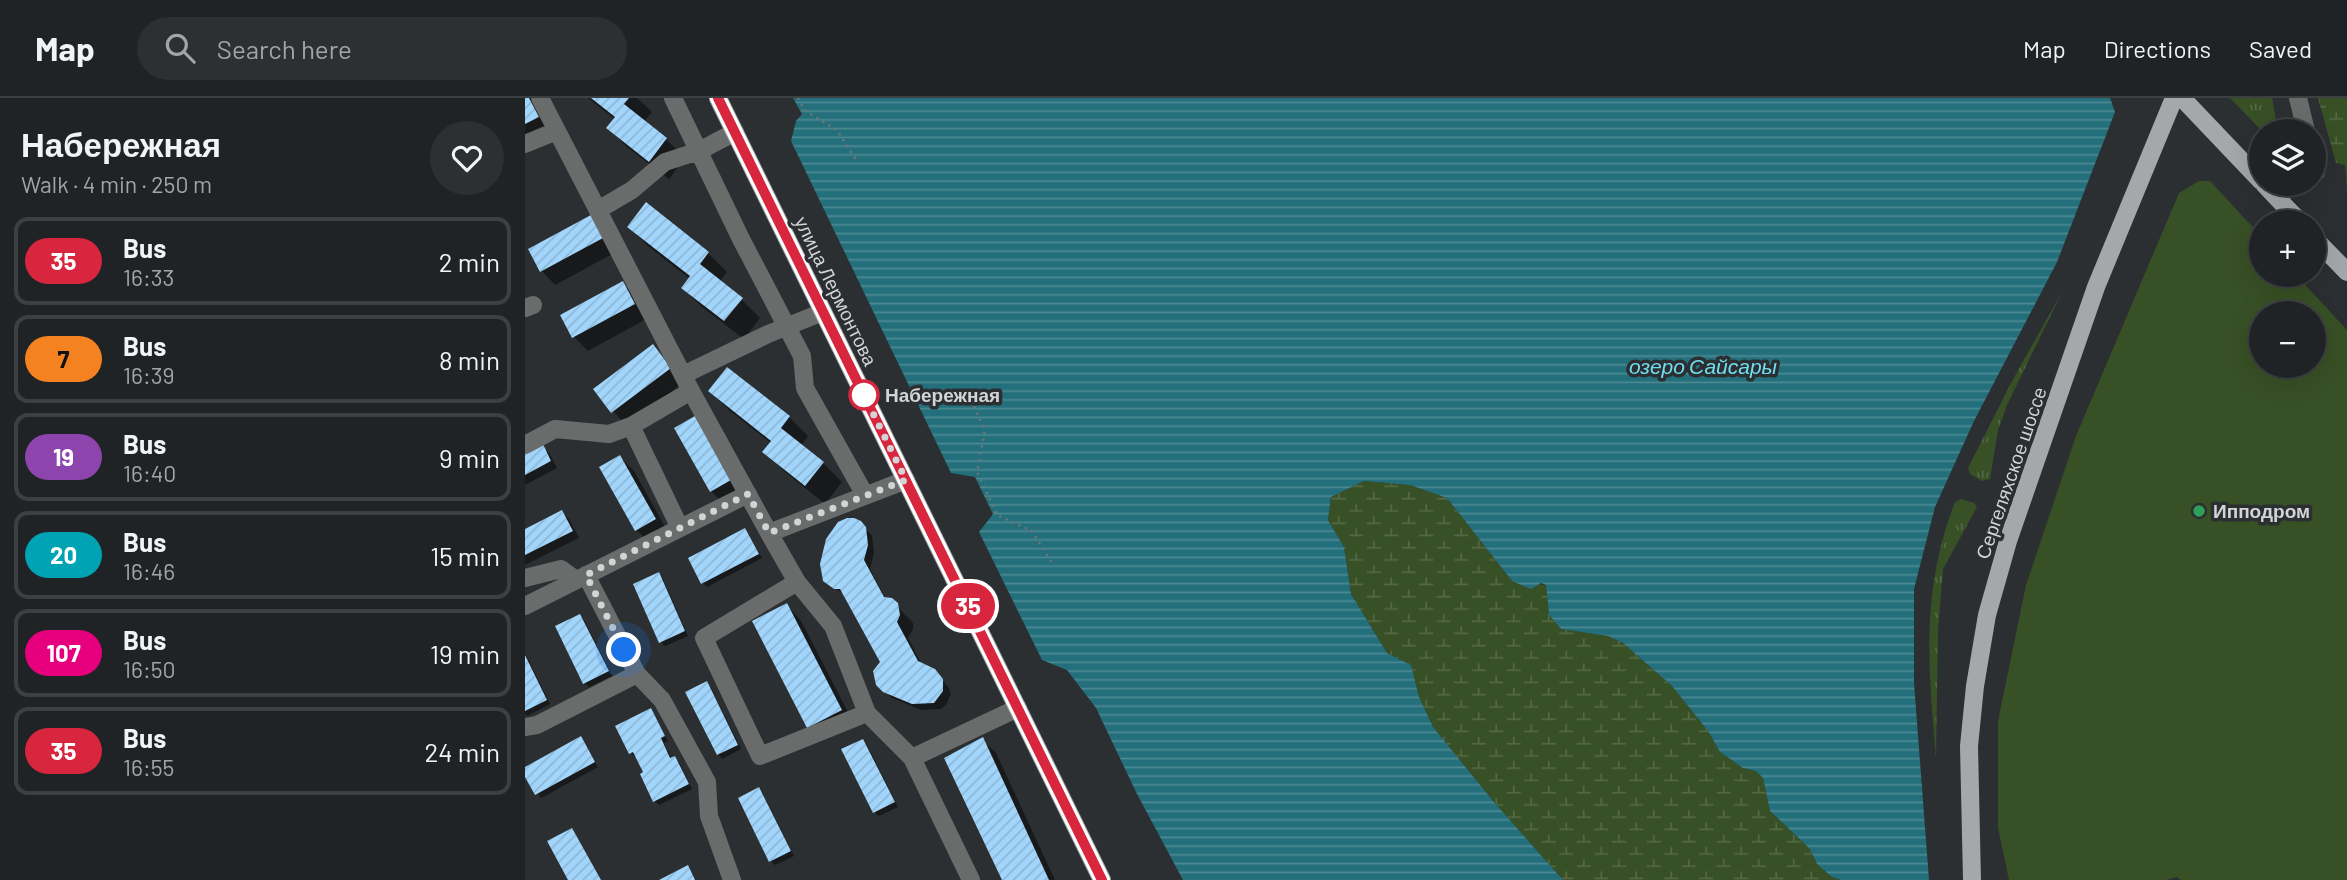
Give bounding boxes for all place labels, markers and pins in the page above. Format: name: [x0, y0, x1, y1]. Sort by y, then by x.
marker: Набережная: [849, 380, 879, 410]
place label: Набережная: [885, 383, 1000, 406]
place label: Ипподром: [2213, 499, 2310, 522]
marker: Ипподром: [2191, 503, 2207, 519]

